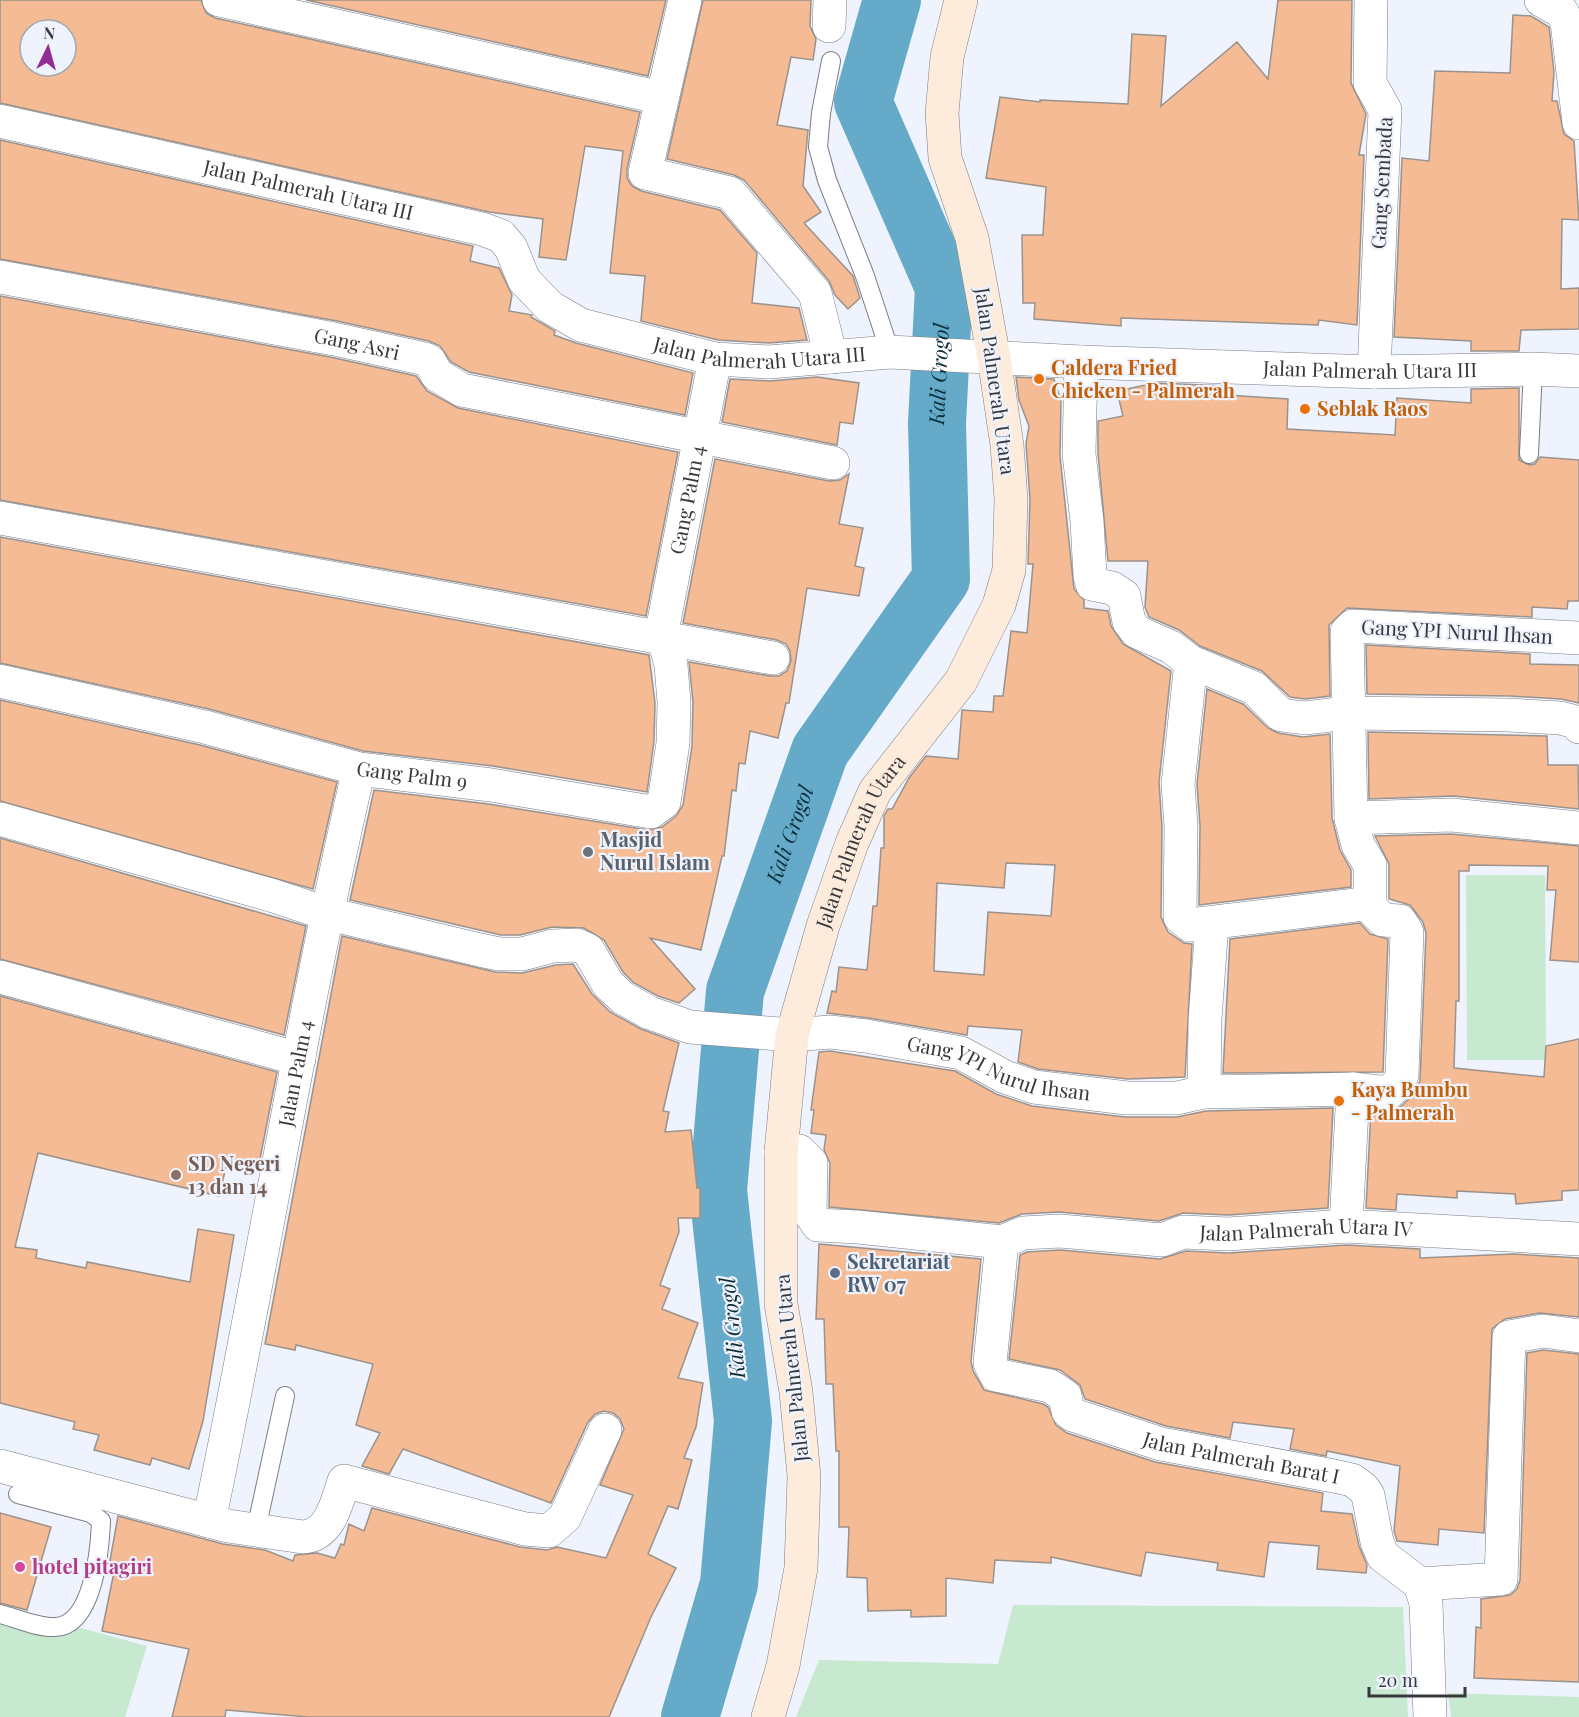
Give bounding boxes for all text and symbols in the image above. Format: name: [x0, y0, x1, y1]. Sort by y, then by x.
north arrow: [18, 18, 78, 78]
text: N: [43, 22, 56, 44]
street label: Gang Sembada: [1364, 116, 1397, 250]
street label: Jalan Palmerah Utara III: [200, 152, 416, 225]
street label: Jalan Palmerah Utara: [970, 284, 1023, 476]
street label: Gang Asri: [312, 321, 403, 365]
water label: Kali Grogol: [921, 322, 954, 427]
street label: Jalan Palmerah Utara III: [650, 329, 867, 374]
place label: Caldera Fried Chicken - Palmerah: [1051, 353, 1235, 403]
street label: Jalan Palmerah Utara III: [1262, 353, 1477, 384]
marker: Caldera Fried Chicken - Palmerah: [1032, 372, 1046, 386]
place label: Seblak Raos: [1317, 394, 1428, 421]
marker: Seblak Raos: [1298, 402, 1312, 416]
street label: Gang Palm 4: [662, 443, 710, 556]
street label: Gang YPI Nurul Ihsan: [1361, 612, 1554, 649]
street label: Jalan Palmerah Utara: [808, 748, 911, 933]
street label: Gang Palm 9: [355, 754, 469, 794]
water label: Kali Grogol: [758, 781, 819, 888]
place label: Masjid Nurul Islam: [600, 825, 710, 875]
marker: Masjid Nurul Islam: [581, 845, 595, 859]
street label: Jalan Palm 4: [271, 1017, 318, 1130]
street label: Gang YPI Nurul Ihsan: [905, 1029, 1092, 1106]
place label: Kaya Bumbu - Palmerah: [1351, 1075, 1468, 1125]
marker: Kaya Bumbu - Palmerah: [1332, 1094, 1346, 1108]
place label: SD Negeri 13 dan 14: [188, 1149, 280, 1199]
marker: SD Negeri 13 dan 14: [169, 1168, 183, 1182]
street label: Jalan Palmerah Utara IV: [1198, 1211, 1414, 1246]
place label: Sekretariat RW 07: [847, 1247, 951, 1297]
marker: Sekretariat RW 07: [828, 1266, 842, 1280]
street label: Jalan Palmerah Utara: [767, 1273, 814, 1464]
water label: Kali Grogol: [712, 1275, 750, 1381]
street label: Jalan Palmerah Barat I: [1139, 1424, 1342, 1489]
place label: hotel pitagiri: [32, 1552, 152, 1579]
marker: hotel pitagiri: [13, 1560, 27, 1574]
scale bar: [1369, 1660, 1465, 1698]
text: 20 m: [1378, 1668, 1418, 1692]

